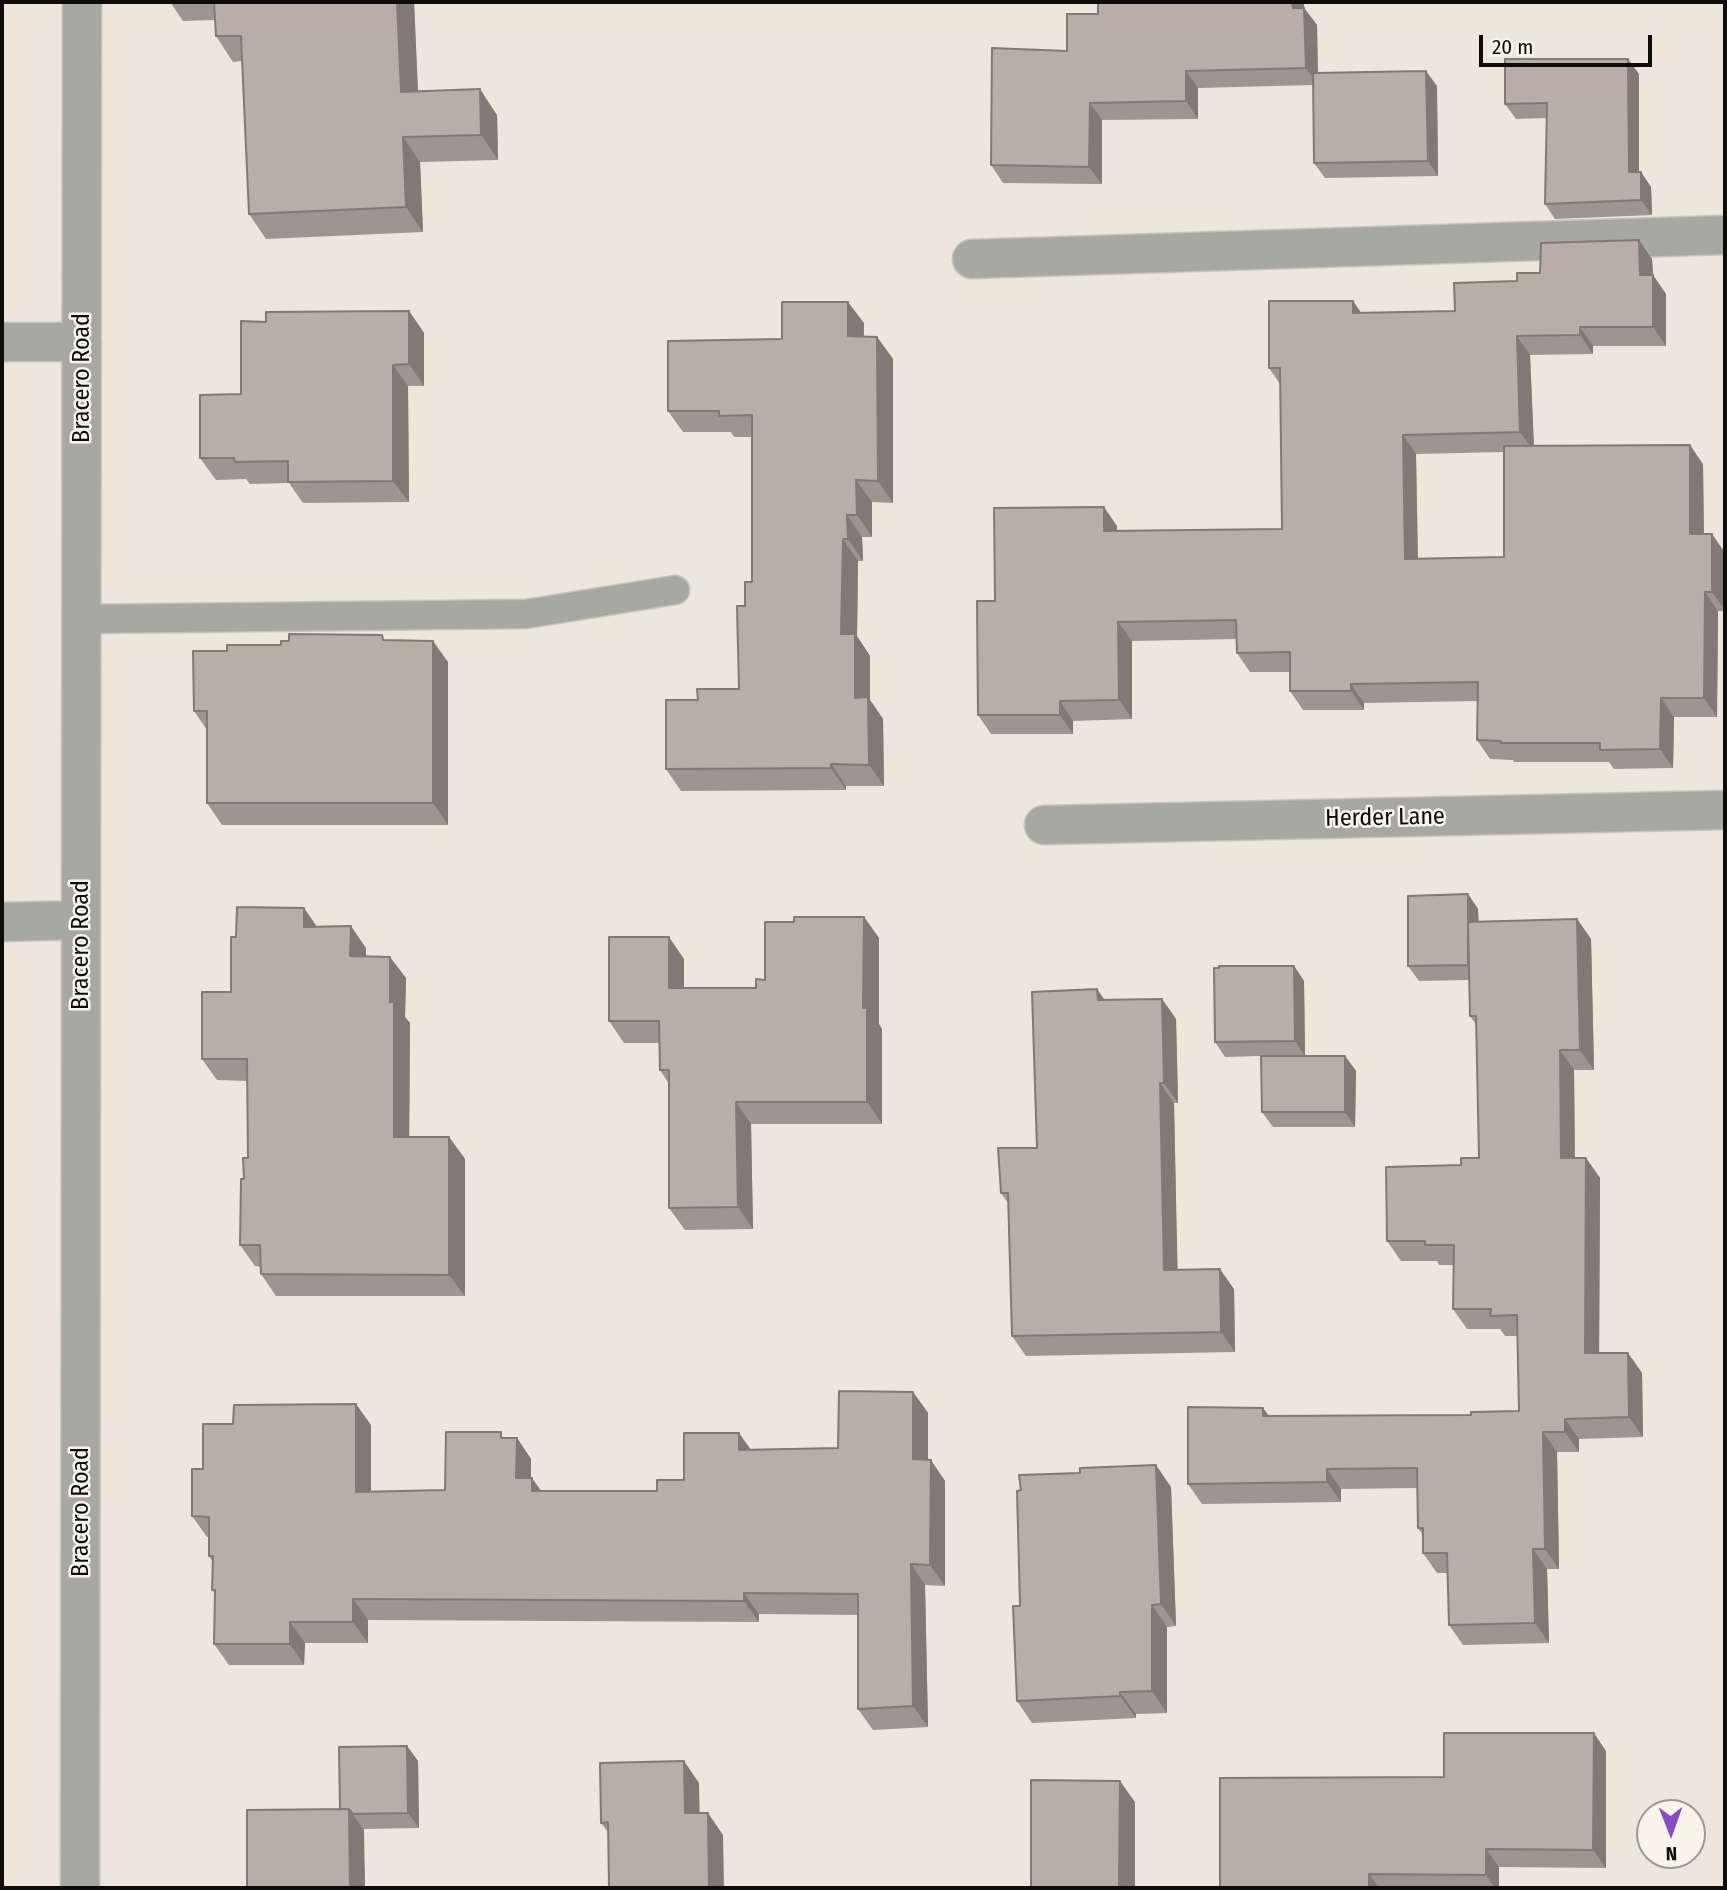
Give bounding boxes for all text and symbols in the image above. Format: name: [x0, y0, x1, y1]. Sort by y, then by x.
scale bar: [1482, 21, 1655, 65]
text: 20 m: [1492, 34, 1533, 60]
street label: Bracero Road: [68, 313, 96, 443]
street label: Herder Lane: [1325, 803, 1445, 833]
street label: Bracero Road: [67, 880, 95, 1010]
street label: Bracero Road: [67, 1447, 95, 1577]
north arrow: [1636, 1799, 1706, 1869]
text: N: [1665, 1842, 1677, 1865]

